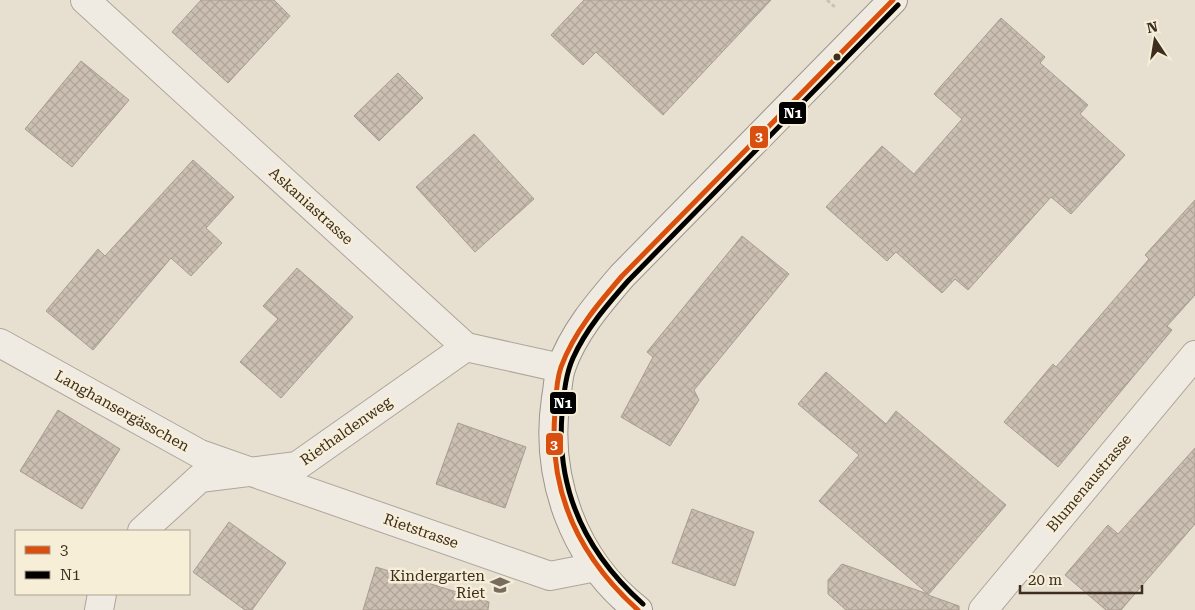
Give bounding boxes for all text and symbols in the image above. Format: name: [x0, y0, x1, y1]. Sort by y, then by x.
north arrow: [1130, 15, 1180, 65]
text: N: [1145, 18, 1159, 36]
unlabelled marker: [832, 52, 842, 62]
line badge: N1: [778, 101, 807, 125]
text: N1: [784, 105, 802, 121]
line badge: 3: [749, 125, 769, 149]
text: 3: [755, 128, 763, 144]
street label: Askaniastrasse: [265, 164, 357, 248]
street label: Langhansergässchen: [52, 367, 193, 456]
line badge: N1: [549, 391, 577, 415]
street label: Riethaldenweg: [297, 392, 396, 469]
text: N1: [554, 395, 572, 411]
street label: Blumenaustrasse: [1043, 430, 1135, 536]
line badge: 3: [545, 432, 564, 456]
text: 3: [550, 436, 558, 452]
street label: Rietstrasse: [381, 510, 461, 552]
legend: [15, 530, 190, 595]
text: 3: [60, 541, 68, 559]
scale bar: [1020, 562, 1142, 594]
text: N1: [60, 566, 80, 584]
place label: Kindergarten Riet: [390, 567, 485, 602]
text: 20 m: [1028, 571, 1063, 589]
school or university icon: Kindergarten Riet: [489, 574, 511, 596]

